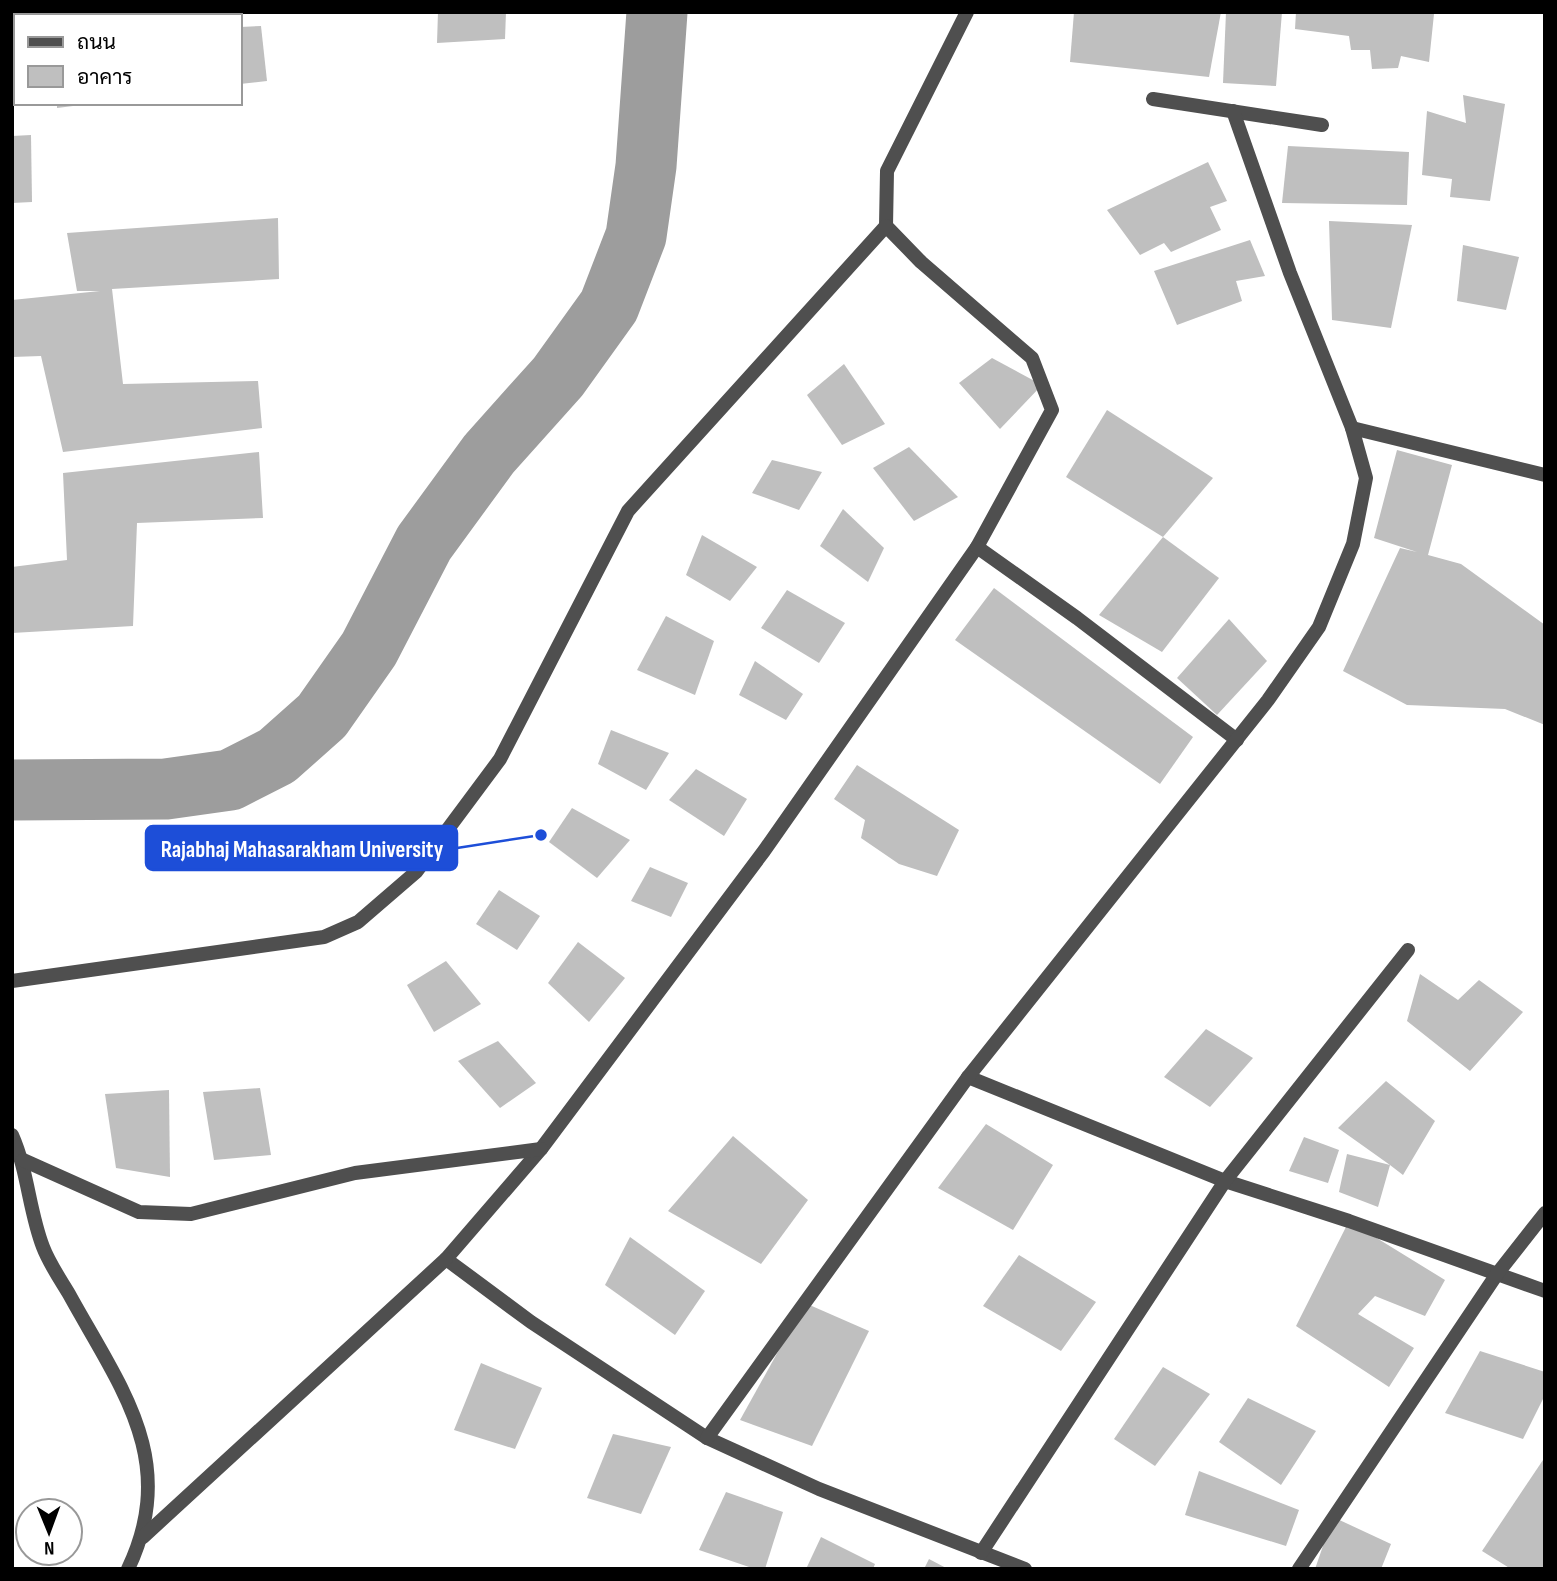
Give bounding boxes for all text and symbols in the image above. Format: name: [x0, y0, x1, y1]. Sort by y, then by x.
legend: [14, 14, 242, 105]
text: ถนน: [77, 30, 116, 55]
text: อาคาร: [77, 65, 133, 90]
callout: Rajabhaj Mahasarakham University: [146, 826, 457, 870]
text: Rajabhaj Mahasarakham University: [161, 836, 444, 864]
north arrow: [14, 1497, 84, 1567]
text: N: [44, 1536, 55, 1559]

